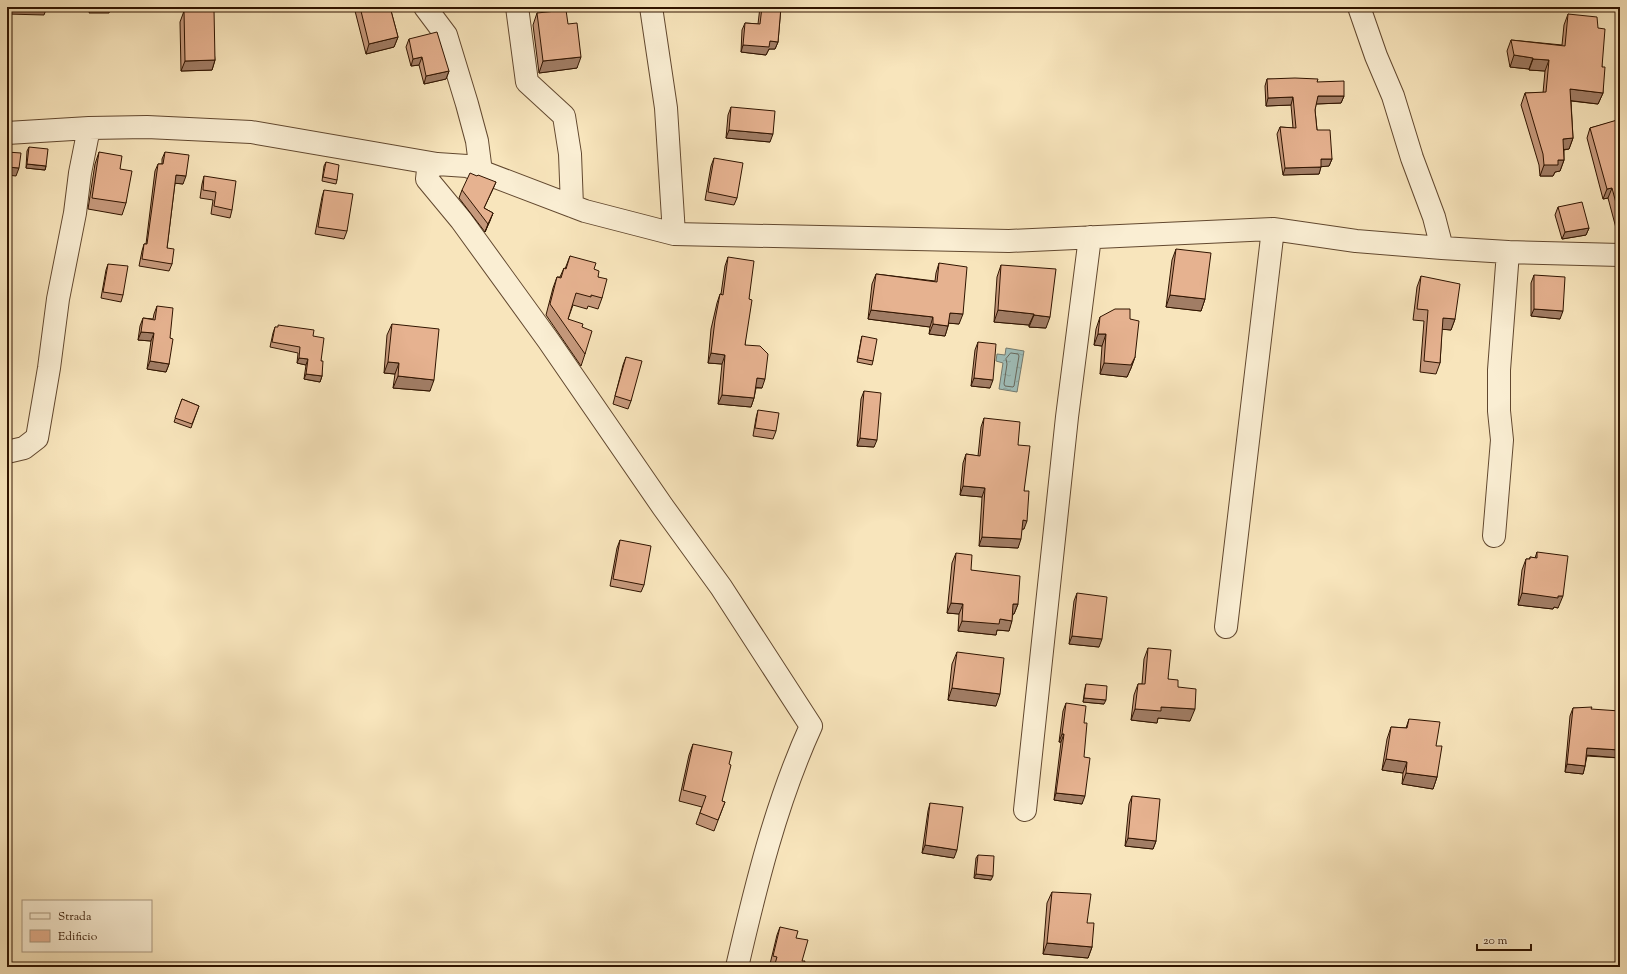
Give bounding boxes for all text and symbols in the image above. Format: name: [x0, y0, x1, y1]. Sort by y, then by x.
legend: [22, 900, 152, 952]
text: Strada: [58, 908, 92, 926]
scale bar: [1477, 926, 1531, 952]
text: Edificio: [58, 928, 98, 946]
text: 20 m: [1483, 932, 1508, 950]

